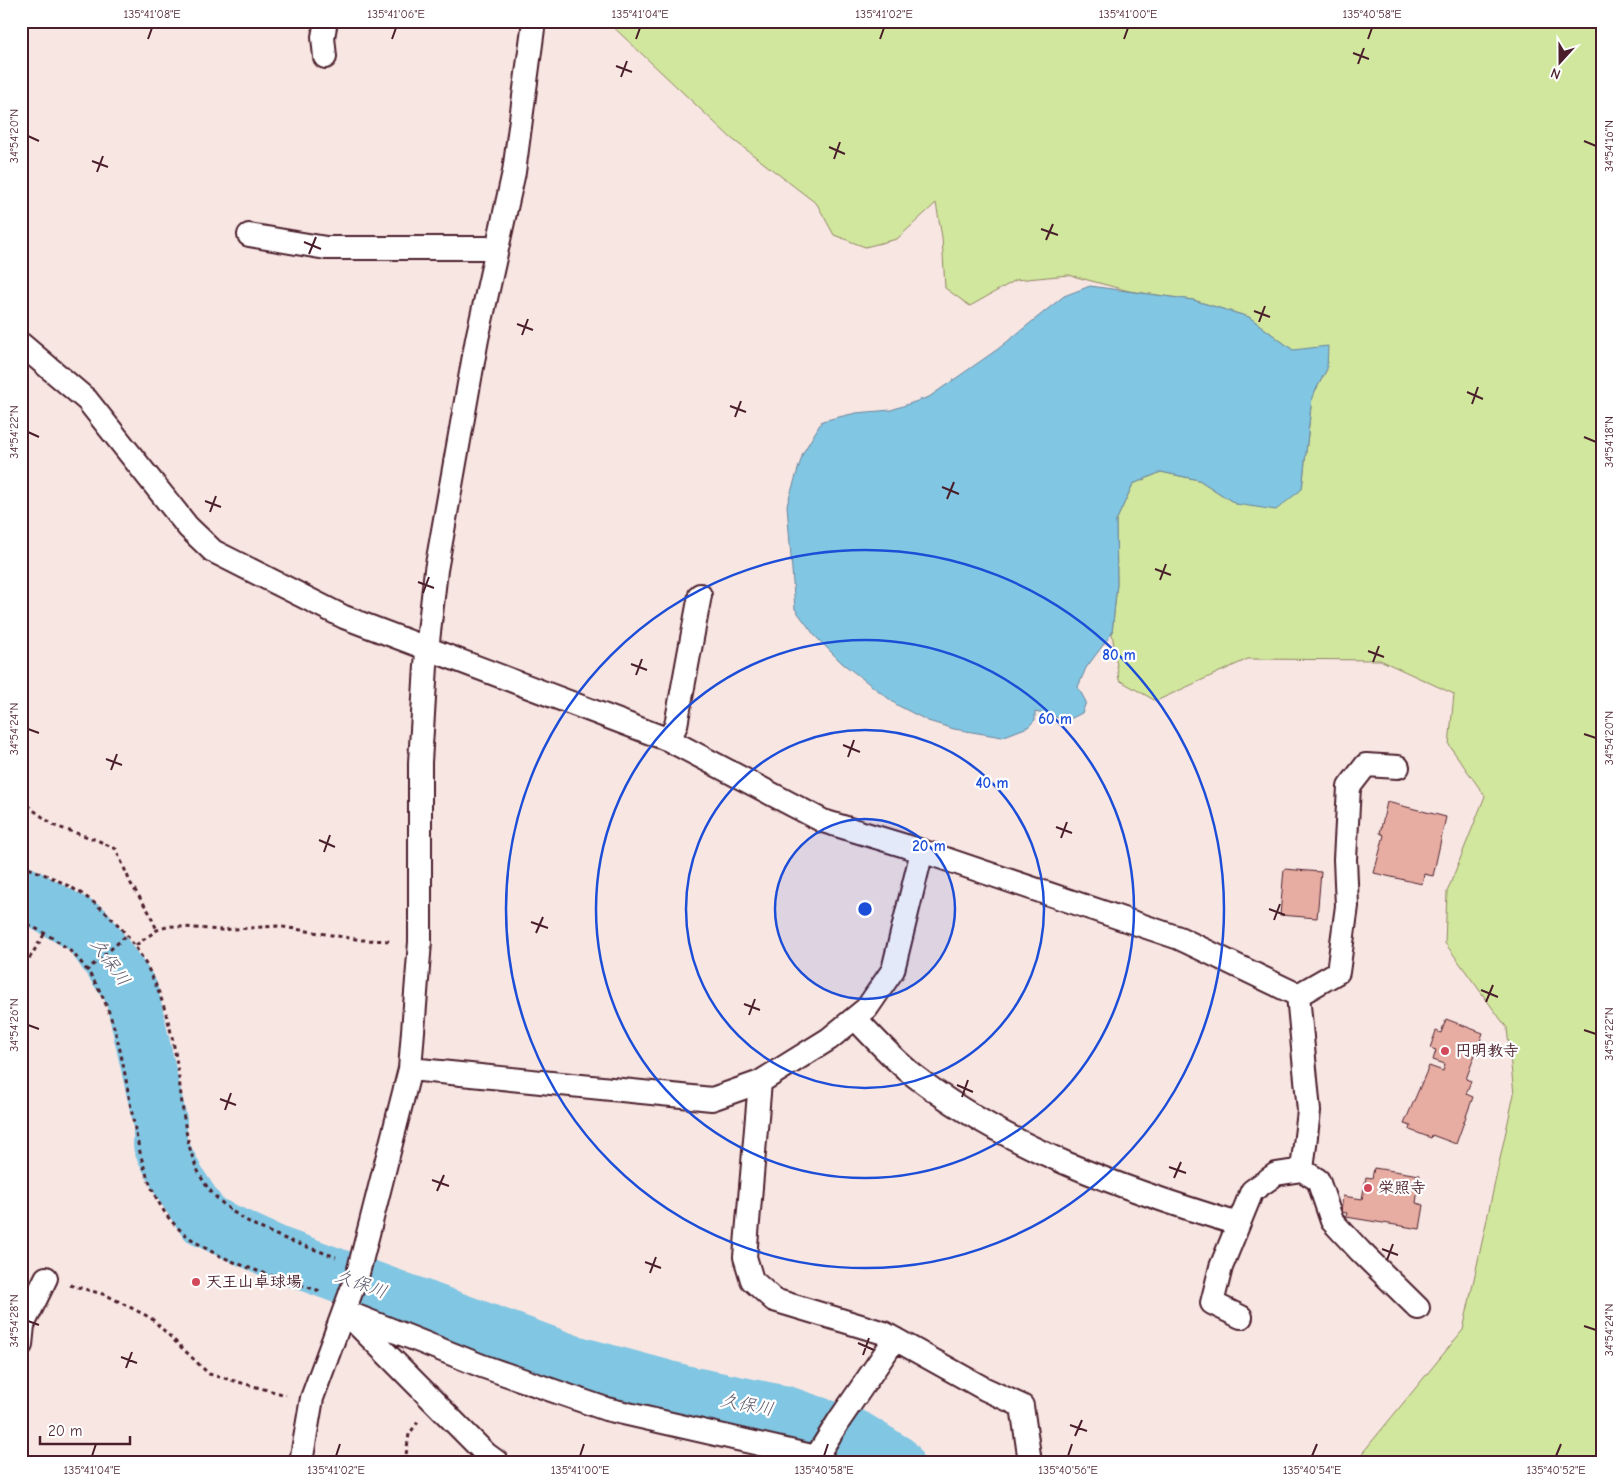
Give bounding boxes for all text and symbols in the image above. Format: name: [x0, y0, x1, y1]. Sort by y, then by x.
text: 135°41'08"E: [123, 7, 181, 21]
text: 135°41'06"E: [367, 7, 425, 21]
text: 135°41'04"E: [612, 7, 668, 21]
text: 135°41'02"E: [855, 7, 913, 21]
text: 135°41'00"E: [1099, 7, 1157, 21]
text: 135°40'58"E: [1343, 7, 1401, 21]
north arrow: [1536, 38, 1586, 88]
text: N: [1548, 64, 1563, 83]
text: 34°54'20"N: [7, 109, 21, 163]
text: 34°54'16"N: [1602, 120, 1616, 172]
text: 34°54'22"N: [7, 405, 21, 459]
text: 34°54'18"N: [1602, 416, 1616, 468]
text: 80 m: [1102, 646, 1136, 664]
text: 34°54'24"N: [7, 703, 21, 755]
text: 60 m: [1038, 710, 1072, 728]
text: 34°54'20"N: [1602, 711, 1616, 765]
text: 40 m: [976, 774, 1009, 792]
text: 20 m: [912, 837, 946, 855]
centre of rings: [856, 900, 874, 918]
water label: 久保川: [86, 934, 134, 990]
text: 34°54'26"N: [7, 998, 21, 1052]
text: 34°54'22"N: [1602, 1007, 1616, 1061]
place label: 円明教寺: [1455, 1042, 1519, 1060]
marker: 円明教寺: [1439, 1045, 1451, 1057]
place label: 栄照寺: [1378, 1179, 1426, 1197]
marker: 栄照寺: [1362, 1182, 1374, 1194]
water label: 久保川: [332, 1265, 390, 1303]
place label: 天王山卓球場: [206, 1273, 302, 1291]
marker: 天王山卓球場: [190, 1276, 202, 1288]
text: 34°54'28"N: [7, 1294, 21, 1348]
text: 34°54'24"N: [1602, 1304, 1616, 1356]
water label: 久保川: [718, 1390, 776, 1420]
scale bar: [40, 1413, 130, 1445]
text: 20 m: [48, 1422, 82, 1440]
text: 135°41'04"E: [64, 1463, 120, 1477]
text: 135°41'02"E: [307, 1463, 365, 1477]
text: 135°41'00"E: [551, 1463, 609, 1477]
text: 135°40'58"E: [795, 1463, 853, 1477]
text: 135°40'56"E: [1038, 1463, 1098, 1477]
text: 135°40'54"E: [1283, 1463, 1341, 1477]
text: 135°40'52"E: [1526, 1463, 1586, 1477]

